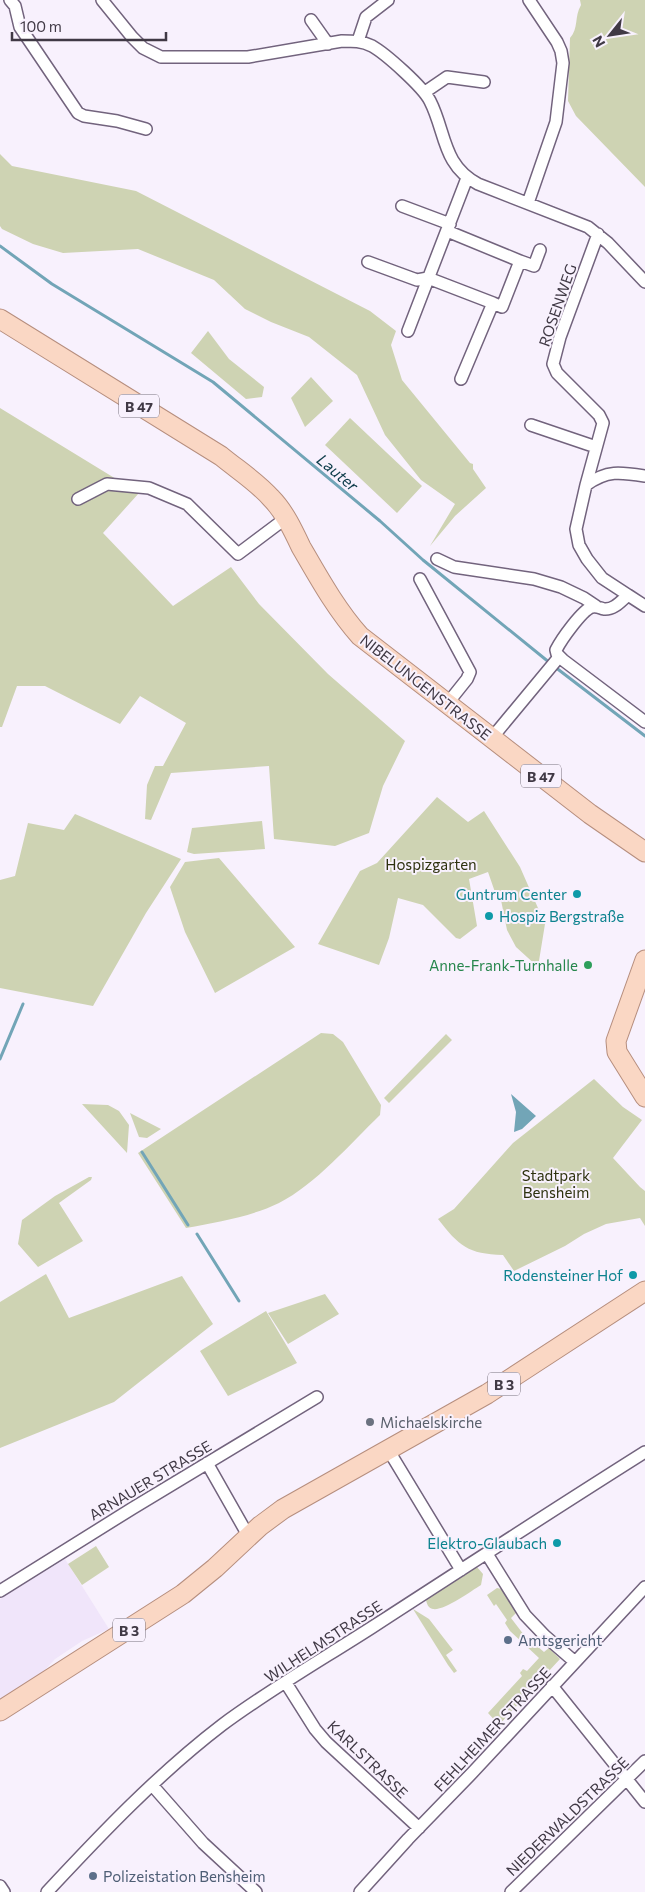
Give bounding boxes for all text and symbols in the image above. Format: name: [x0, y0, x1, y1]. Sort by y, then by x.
scale bar: [12, 10, 166, 42]
north arrow: [585, 10, 635, 60]
text: 100 m: [20, 17, 62, 35]
text: N: [588, 33, 608, 51]
street label: ROSENWEG: [534, 261, 580, 349]
road number: B 47: [119, 394, 159, 418]
water label: Lauter: [314, 449, 363, 495]
street label: NIBELUNGENSTRASSE: [357, 630, 495, 744]
road number: B 47: [521, 764, 561, 788]
park label: Hospizgarten: [385, 855, 477, 873]
place label: Guntrum Center: [456, 885, 567, 903]
marker: Guntrum Center: [571, 888, 583, 900]
place label: Hospiz Bergstraße: [499, 907, 624, 925]
marker: Hospiz Bergstraße: [483, 910, 495, 922]
place label: Anne-Frank-Turnhalle: [429, 956, 578, 974]
marker: Anne-Frank-Turnhalle: [582, 959, 594, 971]
park label: Stadtpark Bensheim: [522, 1166, 590, 1201]
place label: Rodensteiner Hof: [503, 1266, 623, 1284]
marker: Rodensteiner Hof: [627, 1269, 639, 1281]
road number: B 3: [488, 1372, 520, 1396]
place label: Michaelskirche: [380, 1413, 482, 1431]
marker: Michaelskirche: [364, 1416, 376, 1428]
street label: ARNAUER STRASSE: [86, 1436, 215, 1524]
place label: Elektro-Glaubach: [427, 1534, 547, 1552]
marker: Elektro-Glaubach: [551, 1537, 563, 1549]
street label: WILHELMSTRASSE: [261, 1596, 385, 1686]
road number: B 3: [113, 1618, 145, 1642]
place label: Amtsgericht: [518, 1631, 602, 1649]
marker: Amtsgericht: [502, 1634, 514, 1646]
street label: FEHLHEIMER STRASSE: [430, 1663, 554, 1795]
street label: KARLSTRASSE: [324, 1716, 412, 1802]
street label: NIEDERWALDSTRASSE: [502, 1753, 632, 1879]
place label: Polizeistation Bensheim: [103, 1867, 266, 1885]
marker: Polizeistation Bensheim: [87, 1870, 99, 1882]

